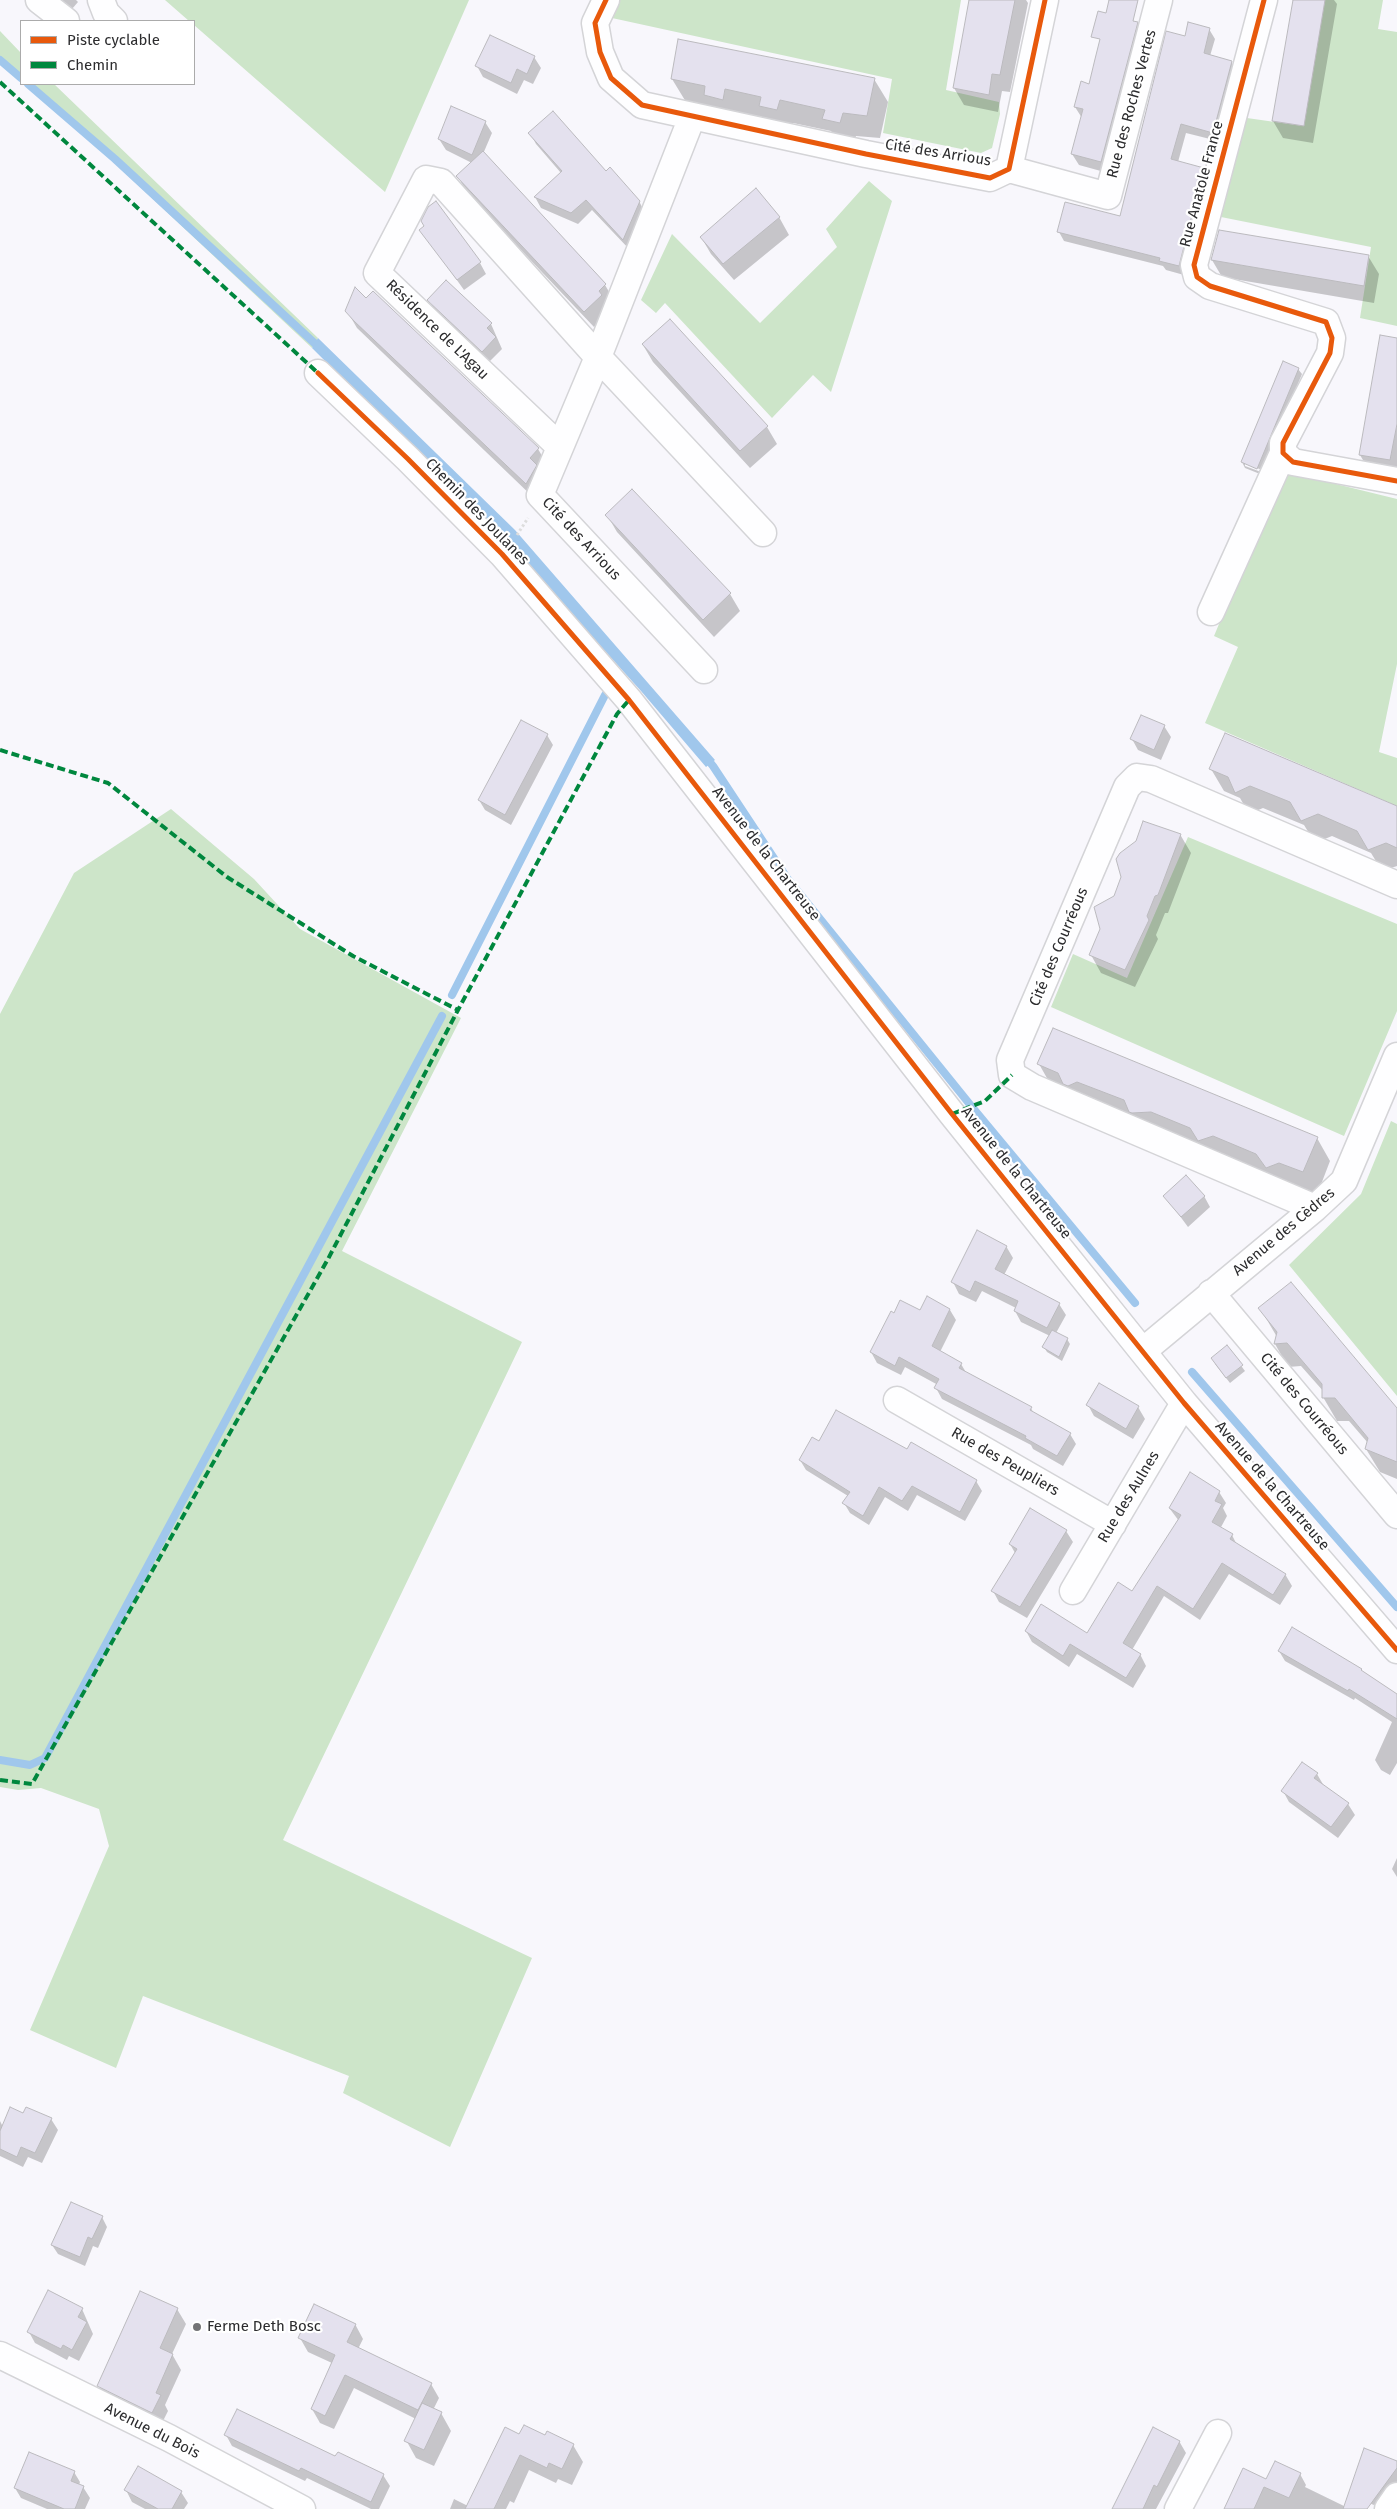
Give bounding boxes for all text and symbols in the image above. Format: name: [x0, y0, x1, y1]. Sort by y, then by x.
legend: [20, 20, 195, 85]
street label: Rue des Roches Vertes: [1103, 28, 1161, 180]
text: Piste cyclable: [67, 31, 160, 49]
text: Chemin: [67, 56, 118, 74]
street label: Rue Anatole France: [1176, 119, 1228, 249]
street label: Cité des Arrious: [884, 136, 992, 170]
street label: Résidence de L'Agau: [382, 276, 492, 384]
street label: Chemin des Joulanes: [421, 455, 533, 569]
street label: Cité des Arrious: [538, 494, 624, 584]
street label: Avenue de la Chartreuse: [708, 783, 824, 925]
street label: Cité des Courréous: [1026, 885, 1092, 1009]
street label: Avenue de la Chartreuse: [957, 1103, 1075, 1243]
street label: Avenue des Cèdres: [1229, 1184, 1339, 1280]
street label: Cité des Courréous: [1256, 1349, 1352, 1459]
street label: Avenue de la Chartreuse: [1211, 1418, 1333, 1554]
street label: Rue des Peupliers: [948, 1424, 1062, 1500]
street label: Rue des Aulnes: [1095, 1448, 1163, 1546]
place label: Ferme Deth Bosc: [207, 2318, 321, 2336]
marker: Ferme Deth Bosc: [191, 2321, 203, 2333]
street label: Avenue du Bois: [101, 2399, 203, 2463]

